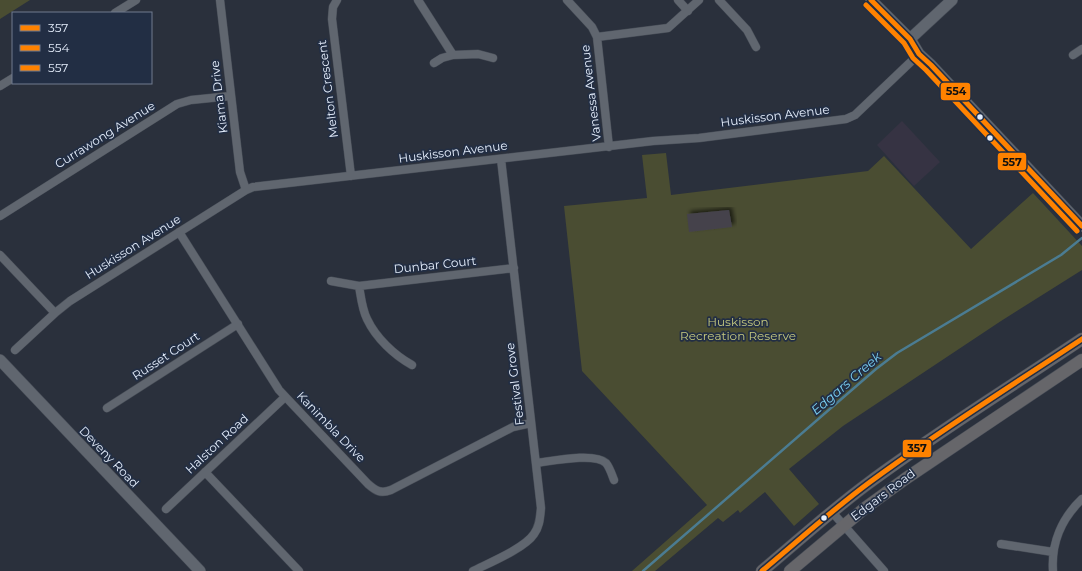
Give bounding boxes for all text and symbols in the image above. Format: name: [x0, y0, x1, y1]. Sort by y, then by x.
legend: [12, 12, 152, 84]
text: 357: [48, 20, 68, 35]
street label: Melton Crescent: [314, 39, 341, 139]
text: 554: [48, 40, 70, 55]
street label: Vanessa Avenue: [577, 44, 604, 142]
text: 557: [48, 60, 68, 75]
street label: Kiama Drive: [207, 60, 230, 134]
line badge: 554: [940, 82, 971, 101]
text: 554: [946, 84, 967, 98]
street label: Currawong Avenue: [52, 98, 157, 171]
street label: Huskisson Avenue: [720, 101, 830, 130]
unlabelled marker: [975, 112, 985, 122]
unlabelled marker: [985, 133, 995, 143]
street label: Huskisson Avenue: [398, 137, 508, 166]
line badge: 557: [997, 152, 1027, 171]
text: 557: [1002, 155, 1022, 169]
street label: Huskisson Avenue: [82, 211, 183, 282]
street label: Dunbar Court: [393, 253, 477, 276]
park label: Huskisson Recreation Reserve: [680, 314, 796, 343]
street label: Russet Court: [129, 328, 202, 383]
street label: Festival Grove: [502, 342, 527, 426]
water label: Edgars Creek: [808, 347, 885, 418]
street label: Kanimbla Drive: [294, 388, 369, 465]
street label: Halston Road: [182, 411, 251, 477]
street label: Deveny Road: [76, 423, 142, 490]
line badge: 357: [902, 439, 932, 458]
text: 357: [906, 441, 927, 455]
street label: Edgars Road: [848, 466, 918, 524]
unlabelled marker: [819, 513, 829, 523]

